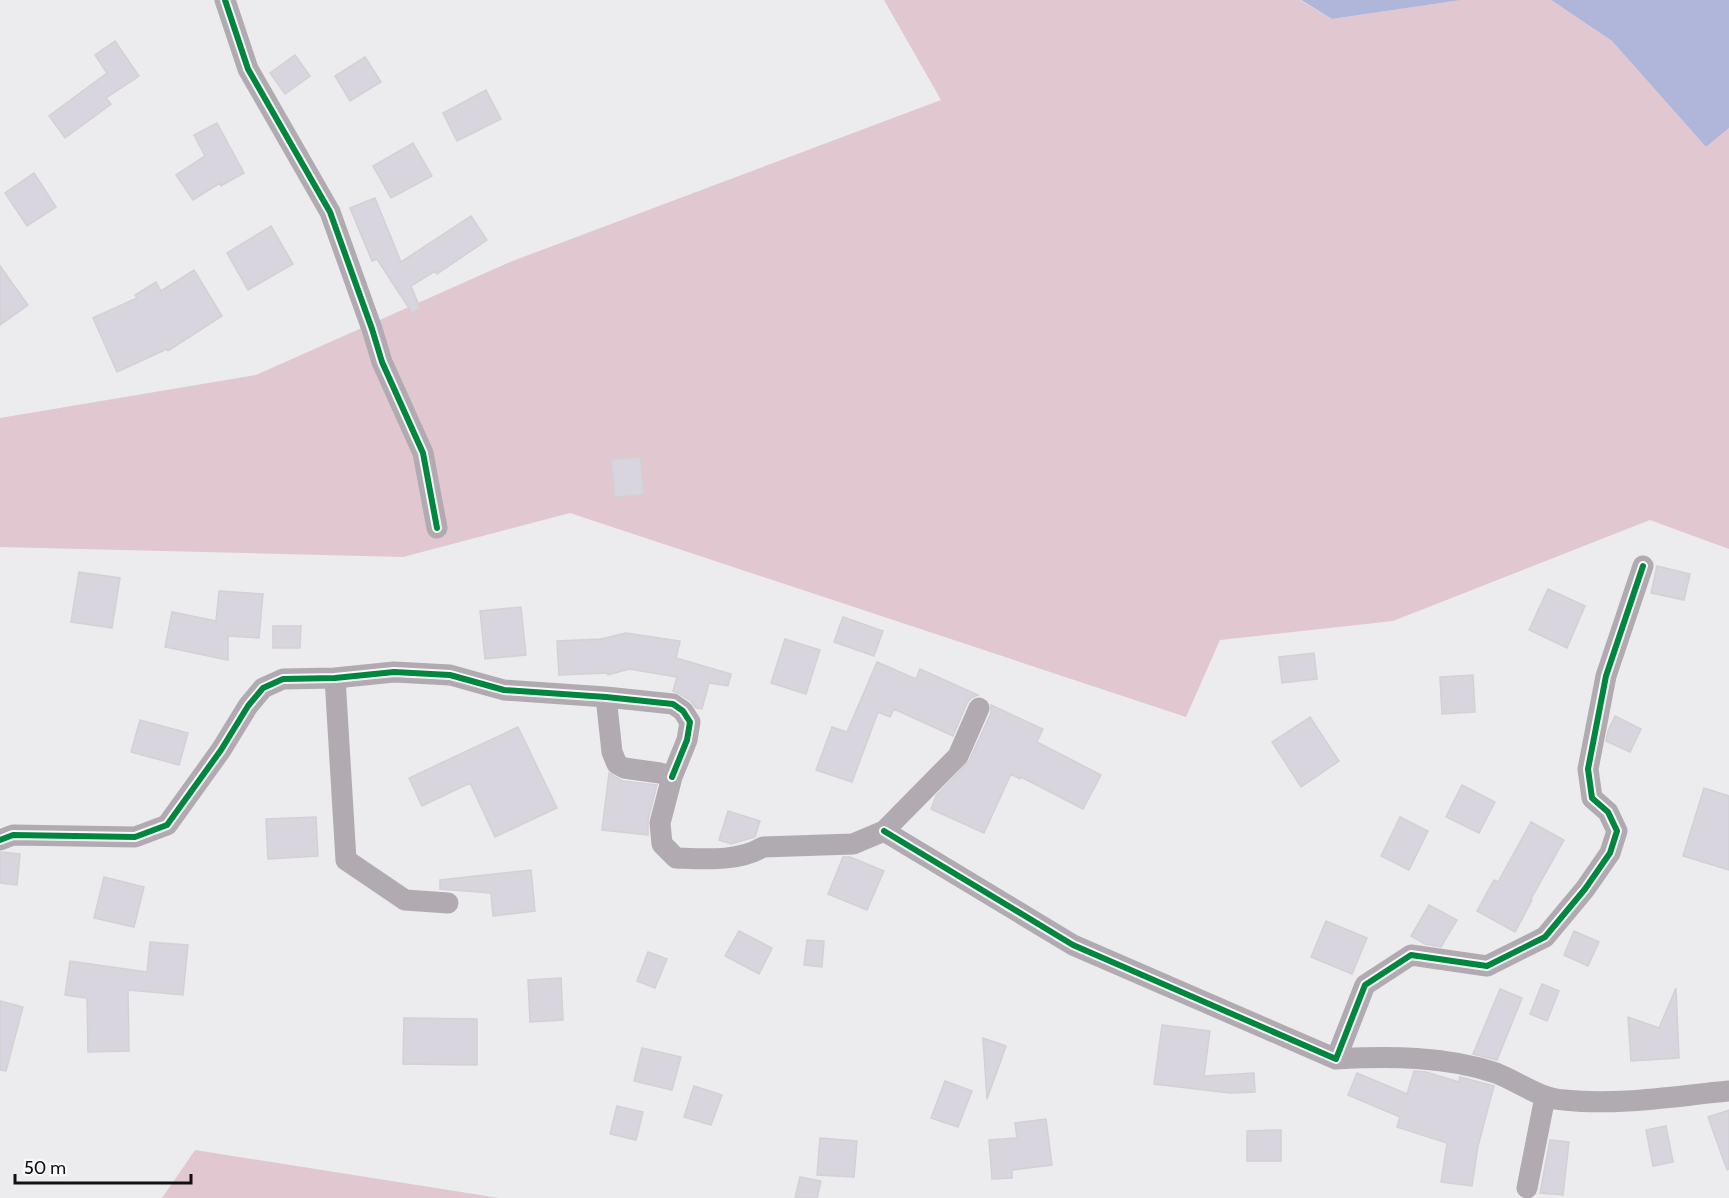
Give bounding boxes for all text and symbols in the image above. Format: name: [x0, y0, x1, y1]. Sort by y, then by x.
scale bar: [15, 1147, 190, 1185]
text: 50 m: [24, 1157, 66, 1179]

